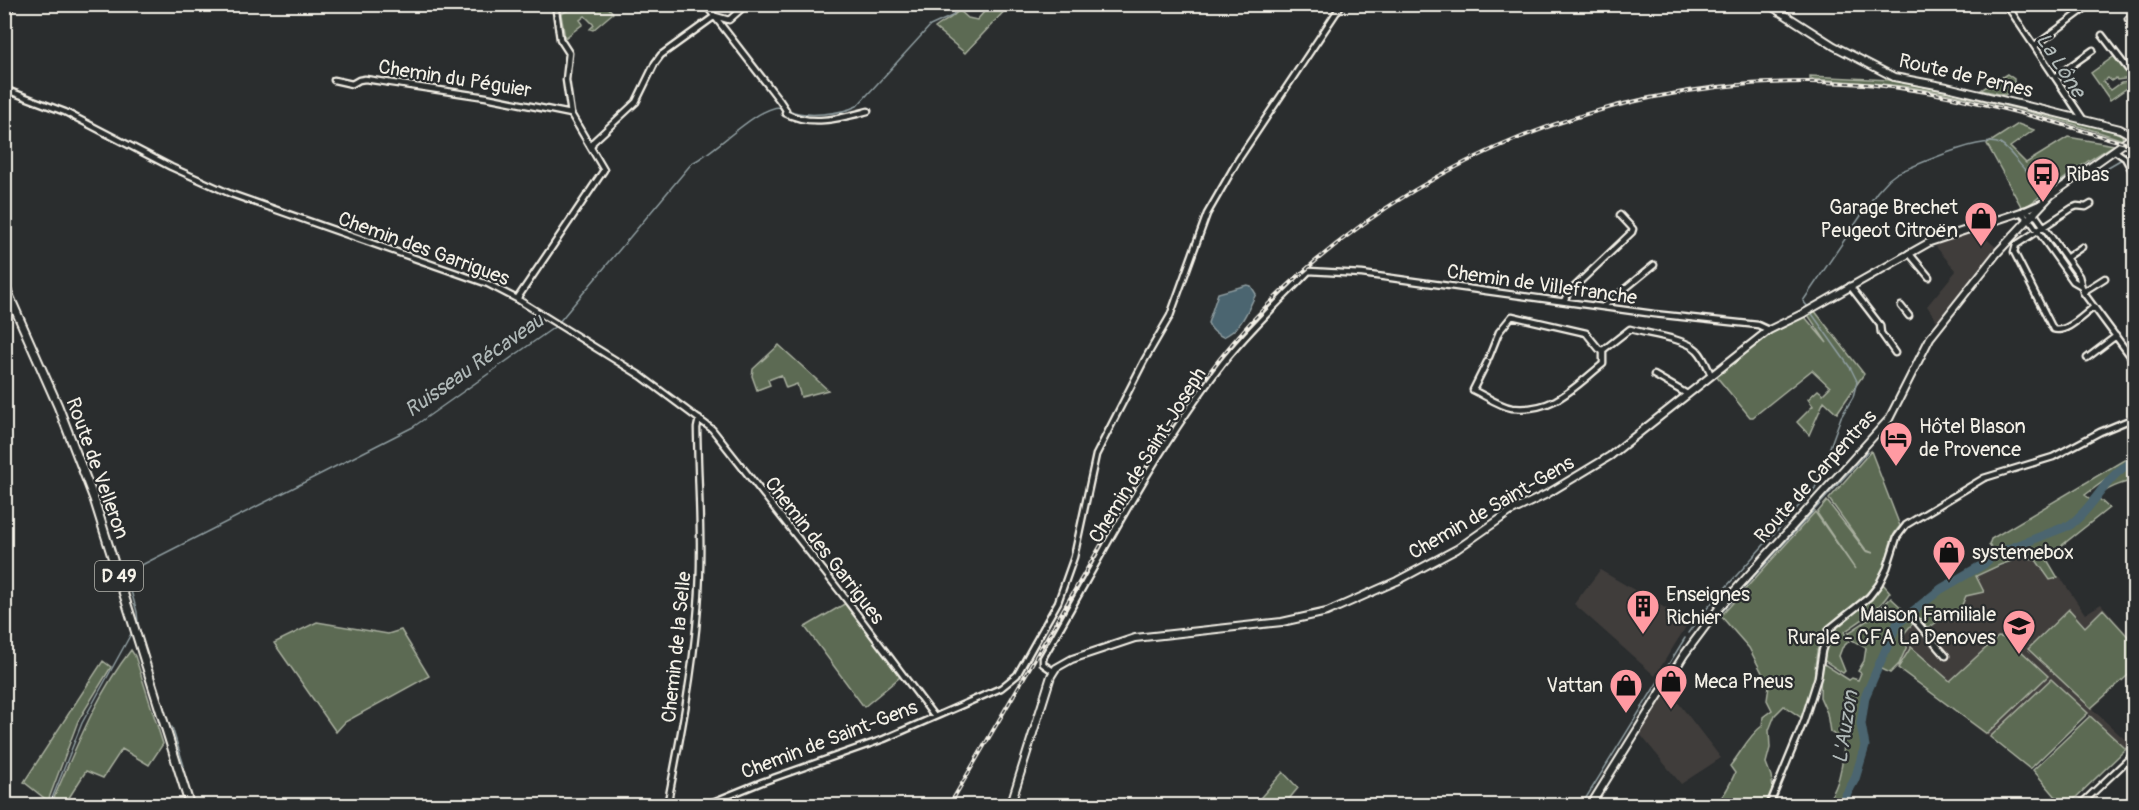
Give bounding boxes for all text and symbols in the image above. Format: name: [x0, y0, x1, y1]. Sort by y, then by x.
water label: La Lône: [2030, 28, 2093, 105]
street label: Route de Pernes: [1896, 48, 2036, 103]
street label: Chemin du Péguier: [377, 54, 533, 103]
bus stop icon: Ribas: [2025, 156, 2061, 203]
place label: Ribas: [2066, 162, 2109, 187]
place label: Garage Brechet Peugeot Citroën: [1821, 195, 1959, 243]
shop icon: Garage Brechet Peugeot Citroën: [1963, 200, 1999, 247]
street label: Chemin des Garrigues: [335, 206, 513, 291]
street label: Chemin de Villefranche: [1445, 259, 1639, 310]
water label: Ruisseau Récaveau: [400, 307, 550, 423]
street label: Chemin de Saint-Joseph: [1083, 363, 1212, 548]
street label: Route de Velleron: [60, 394, 135, 542]
street label: Route de Carpentras: [1749, 404, 1882, 548]
place label: Hôtel Blason de Provence: [1919, 414, 2026, 462]
hotel icon: Hôtel Blason de Provence: [1878, 420, 1914, 467]
street label: Chemin de Saint-Gens: [1404, 450, 1579, 565]
street label: Chemin des Garrigues: [759, 471, 890, 629]
shop icon: systemebox: [1931, 534, 1967, 581]
place label: systemebox: [1972, 540, 2074, 565]
road number: D 49: [95, 561, 143, 591]
street label: Chemin de la Selle: [656, 570, 697, 724]
place label: Enseignes Richier: [1666, 582, 1750, 630]
building icon: Enseignes Richier: [1625, 588, 1661, 635]
place label: Maison Familiale Rurale - CFA La Denoves: [1787, 602, 1996, 650]
school or university icon: Maison Familiale Rurale - CFA La Denoves: [2001, 608, 2037, 655]
shop icon: Meca Pneus: [1653, 663, 1689, 710]
shop icon: Vattan: [1608, 667, 1644, 714]
place label: Meca Pneus: [1694, 669, 1793, 694]
place label: Vattan: [1546, 673, 1603, 698]
water label: L'Auzon: [1826, 688, 1865, 765]
street label: Chemin de Saint-Gens: [737, 694, 921, 785]

